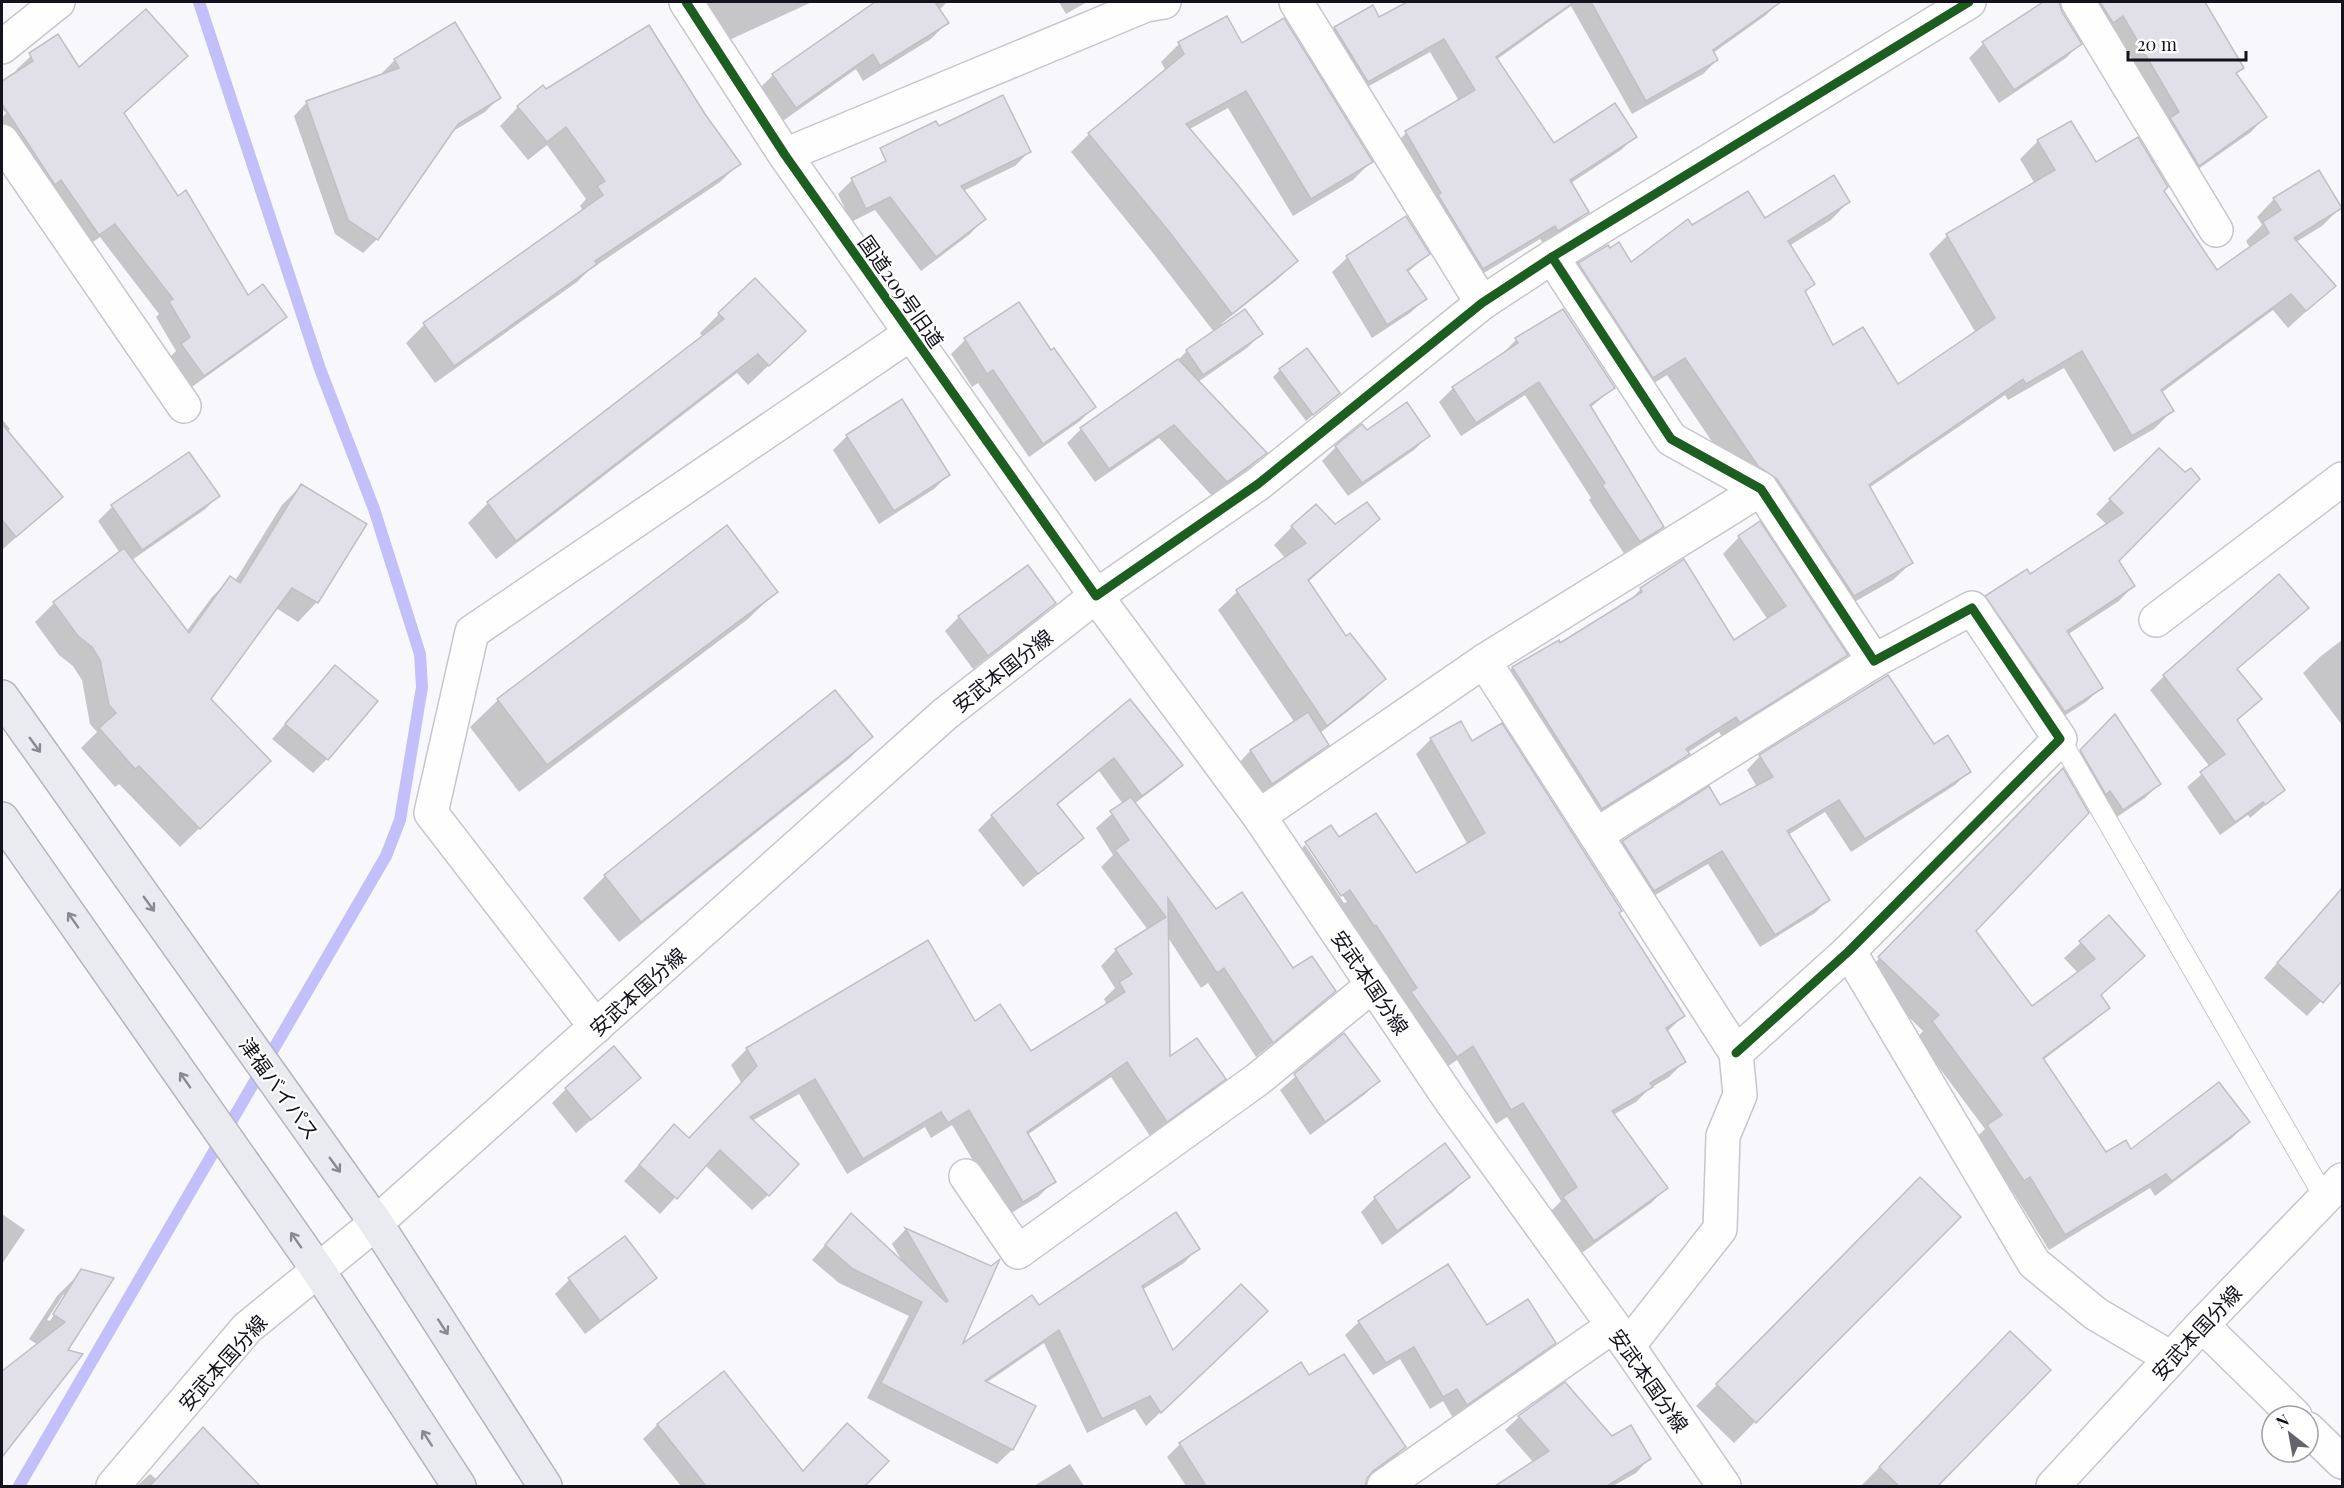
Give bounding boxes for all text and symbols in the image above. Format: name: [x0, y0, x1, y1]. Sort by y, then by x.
scale bar: [2128, 24, 2246, 62]
text: 20 m: [2137, 32, 2177, 56]
street label: 国道209号旧道: [853, 229, 951, 353]
street label: 安武本国分線: [946, 622, 1058, 718]
one-way arrow: [29, 737, 42, 753]
one-way arrow: [143, 895, 155, 911]
one-way arrow: [67, 913, 79, 929]
street label: 安武本国分線: [1326, 925, 1416, 1039]
street label: 安武本国分線: [583, 941, 691, 1041]
street label: 津福バイパス: [234, 1032, 326, 1144]
one-way arrow: [179, 1073, 191, 1089]
one-way arrow: [329, 1157, 341, 1173]
one-way arrow: [290, 1232, 302, 1248]
street label: 安武本国分線: [2145, 1279, 2247, 1385]
street label: 安武本国分線: [172, 1308, 272, 1416]
one-way arrow: [438, 1318, 450, 1335]
street label: 安武本国分線: [1605, 1323, 1695, 1437]
north arrow: [2260, 1404, 2320, 1464]
text: N: [2272, 1409, 2293, 1433]
one-way arrow: [421, 1430, 433, 1446]

